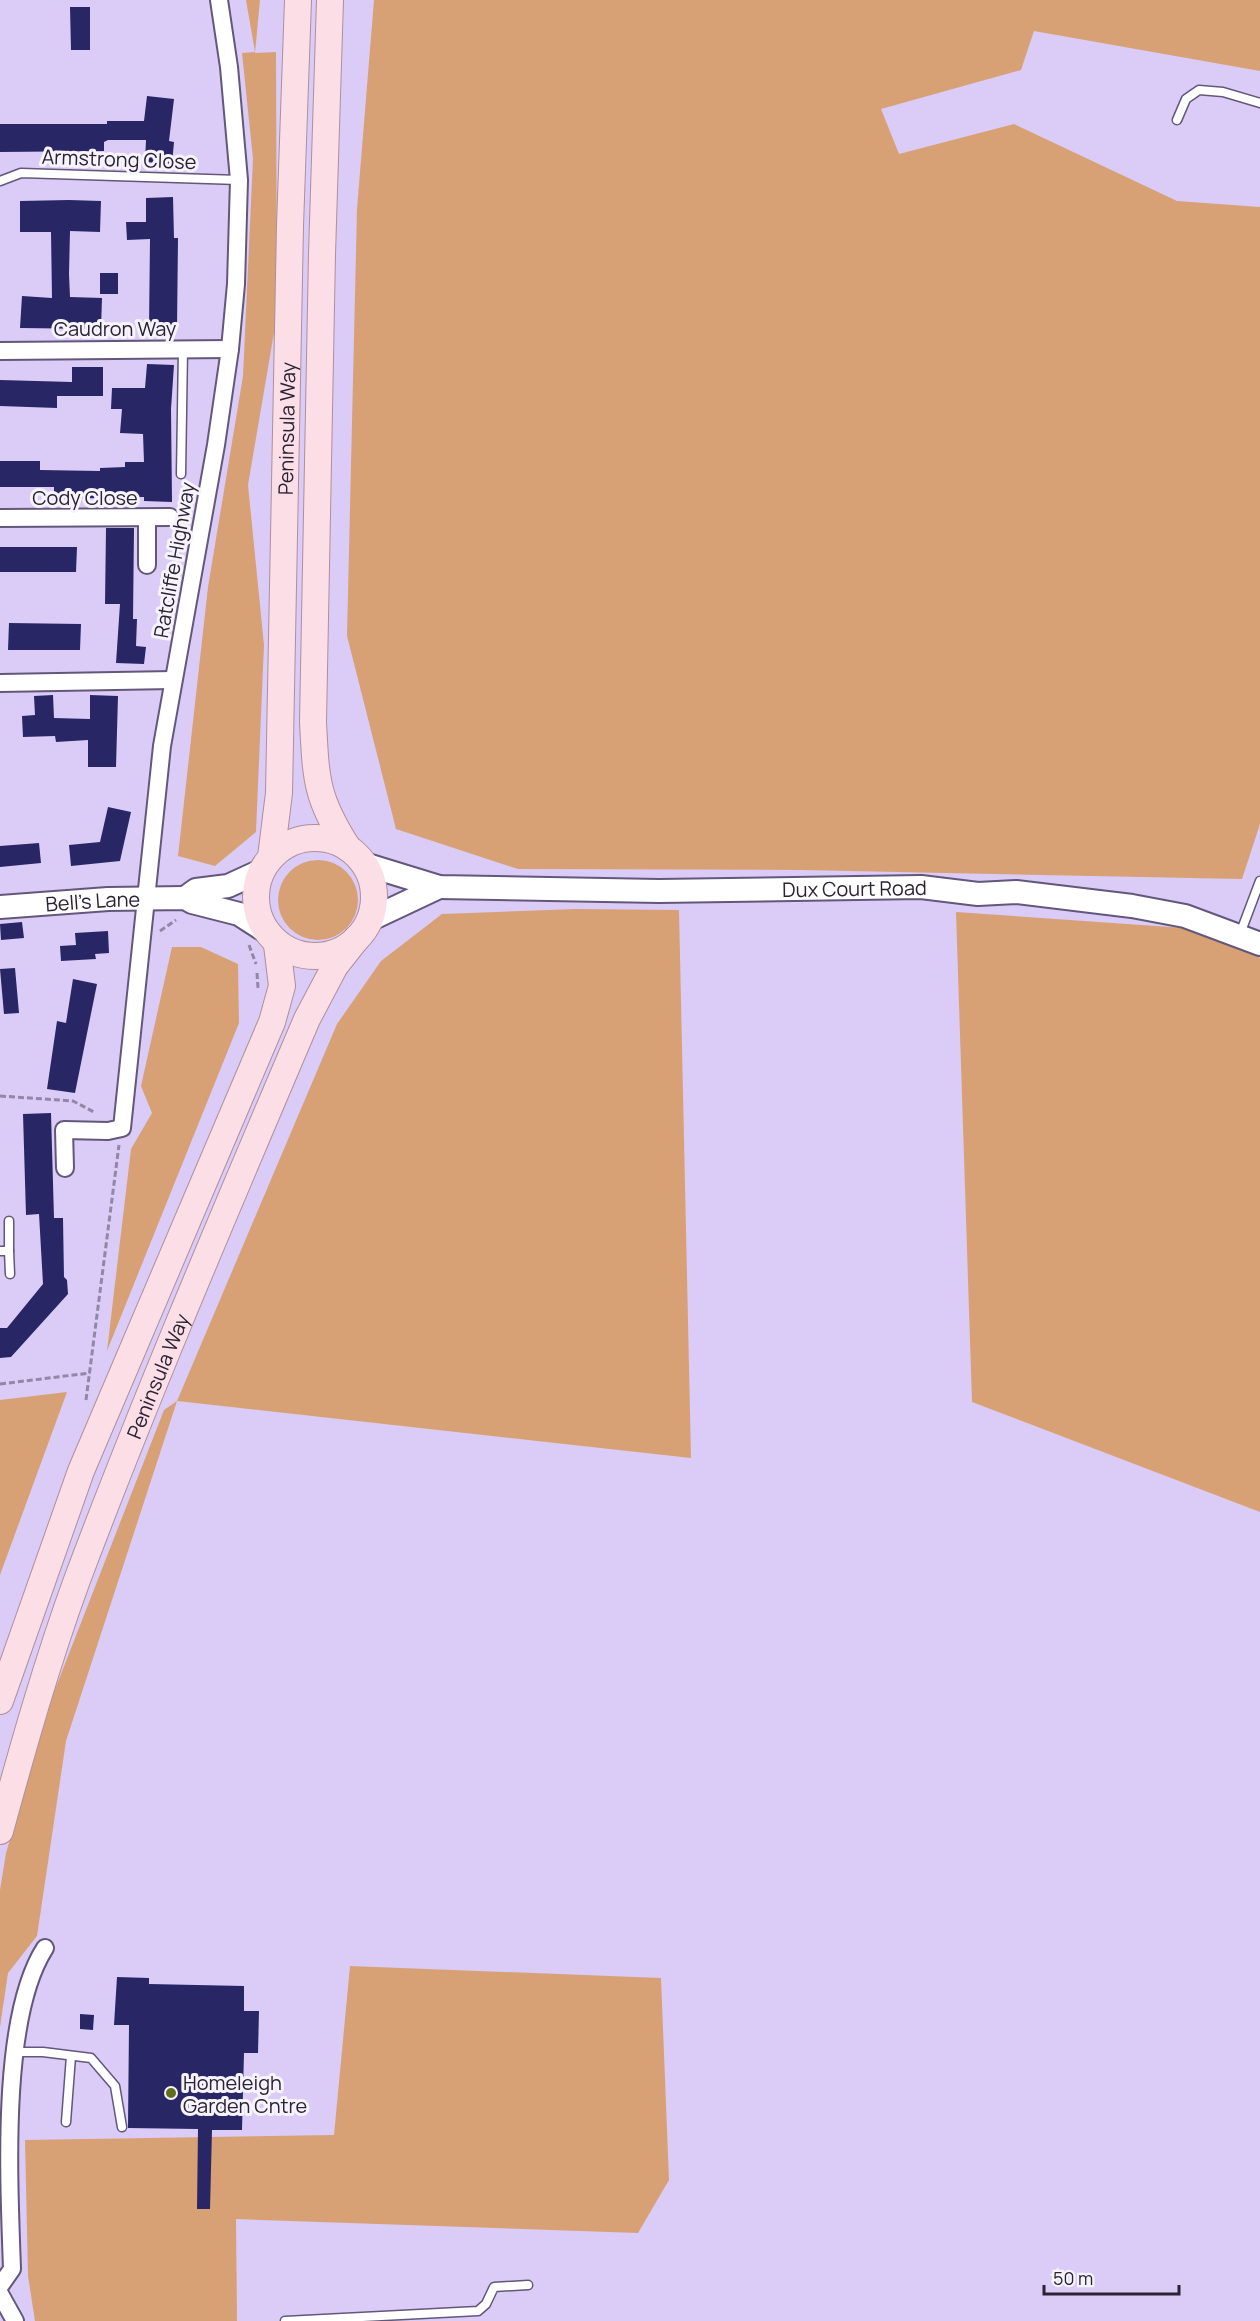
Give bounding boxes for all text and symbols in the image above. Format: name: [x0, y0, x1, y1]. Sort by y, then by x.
street label: Armstrong Close: [41, 143, 197, 175]
street label: Caudron Way: [54, 315, 177, 342]
street label: Peninsula Way: [271, 361, 301, 495]
street label: Ratcliffe Highway: [147, 479, 201, 640]
street label: Cody Close: [32, 484, 138, 511]
street label: Dux Court Road: [782, 873, 927, 903]
street label: Bell's Lane: [44, 885, 140, 917]
street label: Peninsula Way: [120, 1309, 195, 1442]
place label: Homeleigh Garden Cntre: [183, 2069, 307, 2119]
marker: Homeleigh Garden Cntre: [164, 2086, 178, 2100]
scale bar: [1044, 2258, 1179, 2296]
text: 50 m: [1053, 2266, 1093, 2290]

